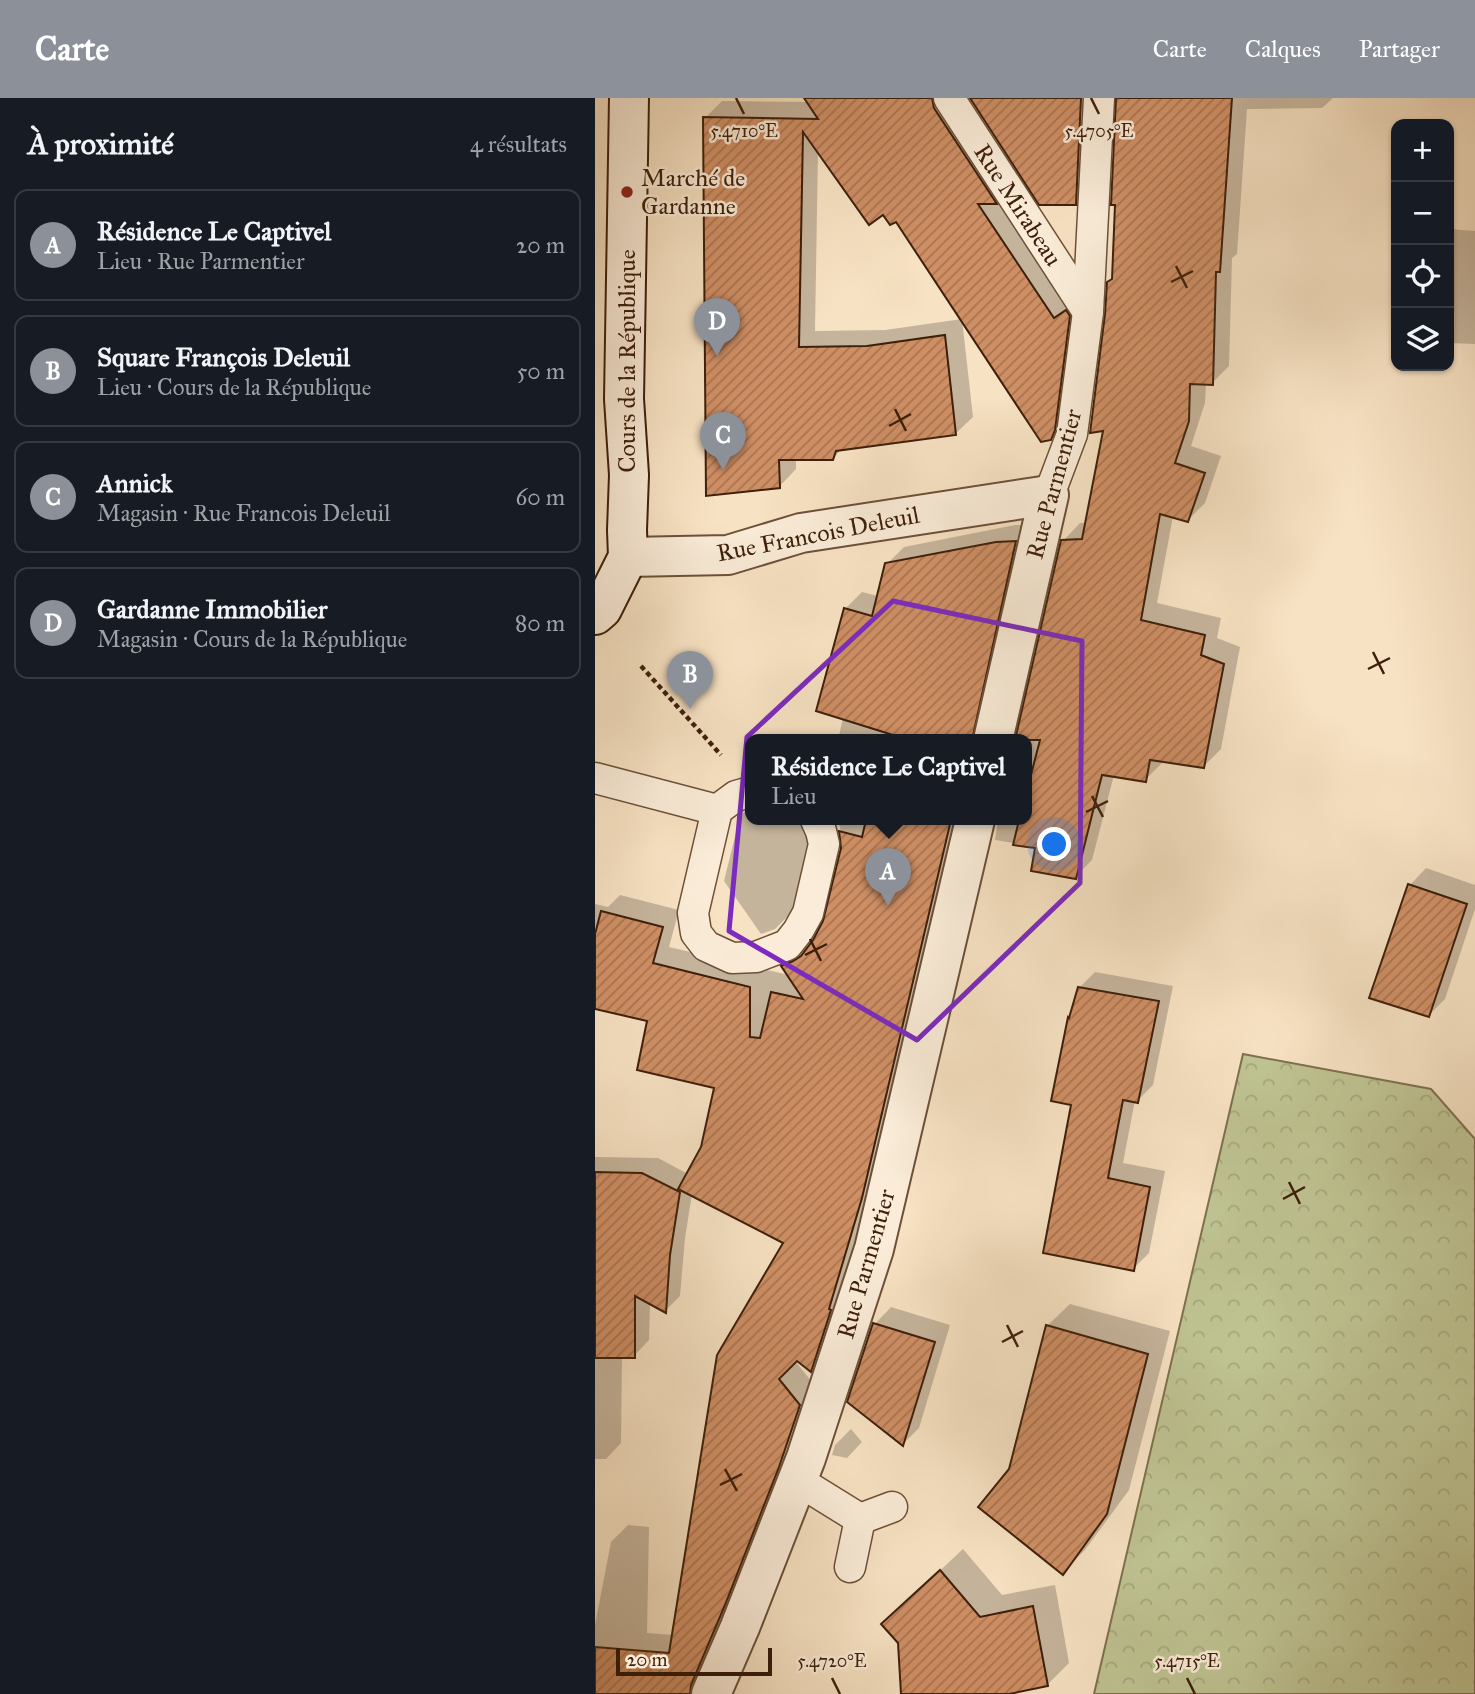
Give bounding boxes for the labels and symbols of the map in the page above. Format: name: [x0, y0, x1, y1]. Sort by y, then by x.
text: 5.4710°E: [710, 120, 778, 142]
text: 5.4705°E: [1065, 120, 1134, 142]
street label: Rue Mirabeau: [967, 138, 1069, 272]
place label: Marché de Gardanne: [641, 163, 745, 221]
marker: Marché de Gardanne: [619, 184, 635, 200]
street label: Cours de la République: [612, 249, 642, 473]
pin: D: [694, 298, 740, 356]
street label: Rue Parmentier: [1020, 406, 1088, 562]
pin: C: [700, 412, 746, 470]
street label: Rue Francois Deleuil: [714, 500, 922, 568]
pin: B: [667, 651, 713, 709]
your location: [1037, 827, 1071, 861]
pin: A: [865, 848, 911, 906]
street label: Rue Parmentier: [830, 1186, 902, 1342]
scale bar: [616, 1645, 772, 1677]
text: 5.4720°E: [797, 1650, 867, 1672]
text: 5.4715°E: [1154, 1650, 1220, 1672]

